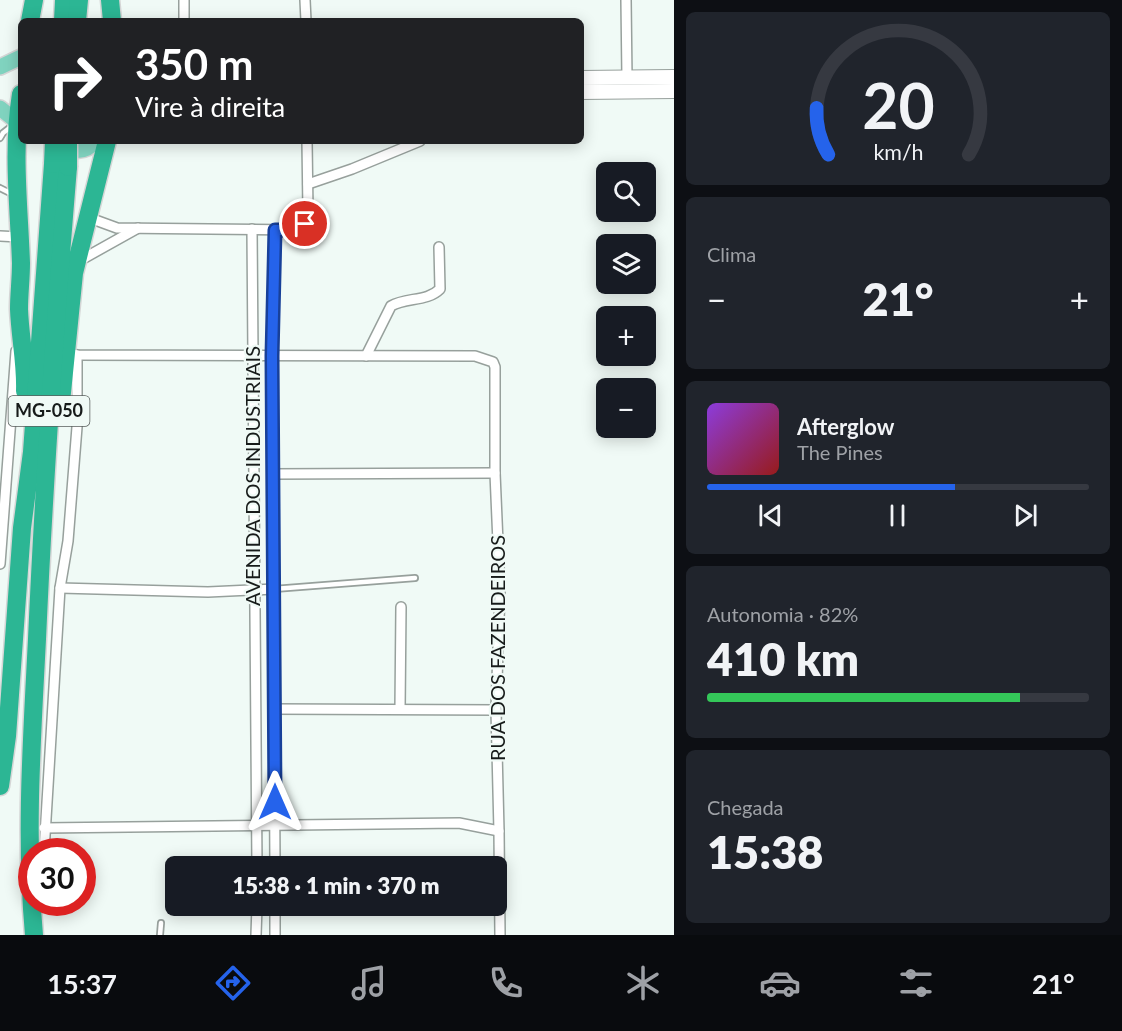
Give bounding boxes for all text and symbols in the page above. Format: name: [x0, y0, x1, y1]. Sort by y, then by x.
text: 350 m: [135, 39, 253, 89]
icon: right: [36, 42, 114, 120]
text: 20: [862, 67, 934, 142]
text: Vire à direita: [135, 90, 285, 123]
text: km/h: [873, 140, 923, 166]
map controls: [596, 162, 656, 438]
button: search: [596, 162, 656, 222]
pin: [279, 198, 330, 249]
icon: arrive: [288, 207, 321, 240]
button: layers: [596, 234, 656, 294]
text: Clima: [707, 242, 756, 266]
text: 21°: [863, 272, 933, 326]
text: −: [707, 279, 726, 319]
text: +: [1070, 279, 1089, 319]
button: +: [596, 306, 656, 366]
street label: AVENIDA DOS INDUSTRIAIS: [240, 346, 264, 606]
button: −: [596, 378, 656, 438]
road number: MG-050: [8, 396, 90, 426]
text: Afterglow: [797, 413, 894, 440]
text: The Pines: [797, 440, 883, 464]
icon: previous: [754, 499, 787, 532]
icon: pause: [881, 499, 914, 532]
icon: next: [1009, 499, 1042, 532]
street label: RUA DOS FAZENDEIROS: [485, 535, 509, 761]
text: Autonomia · 82%: [707, 602, 858, 626]
text: 410 km: [707, 632, 859, 686]
position arrow: [243, 770, 307, 834]
text: Chegada: [707, 795, 784, 819]
text: 15:38: [707, 825, 823, 879]
speed limit sign: 30: [18, 838, 96, 916]
text: 15:38 · 1 min · 370 m: [233, 872, 439, 899]
icon: directions: [212, 962, 254, 1004]
icon: music: [348, 962, 390, 1004]
icon: phone: [485, 962, 527, 1004]
icon: climate: [622, 962, 664, 1004]
icon: car: [759, 962, 801, 1004]
icon: filters: [895, 962, 937, 1004]
text: 15:37: [47, 967, 117, 1000]
text: 21°: [1032, 967, 1075, 1000]

